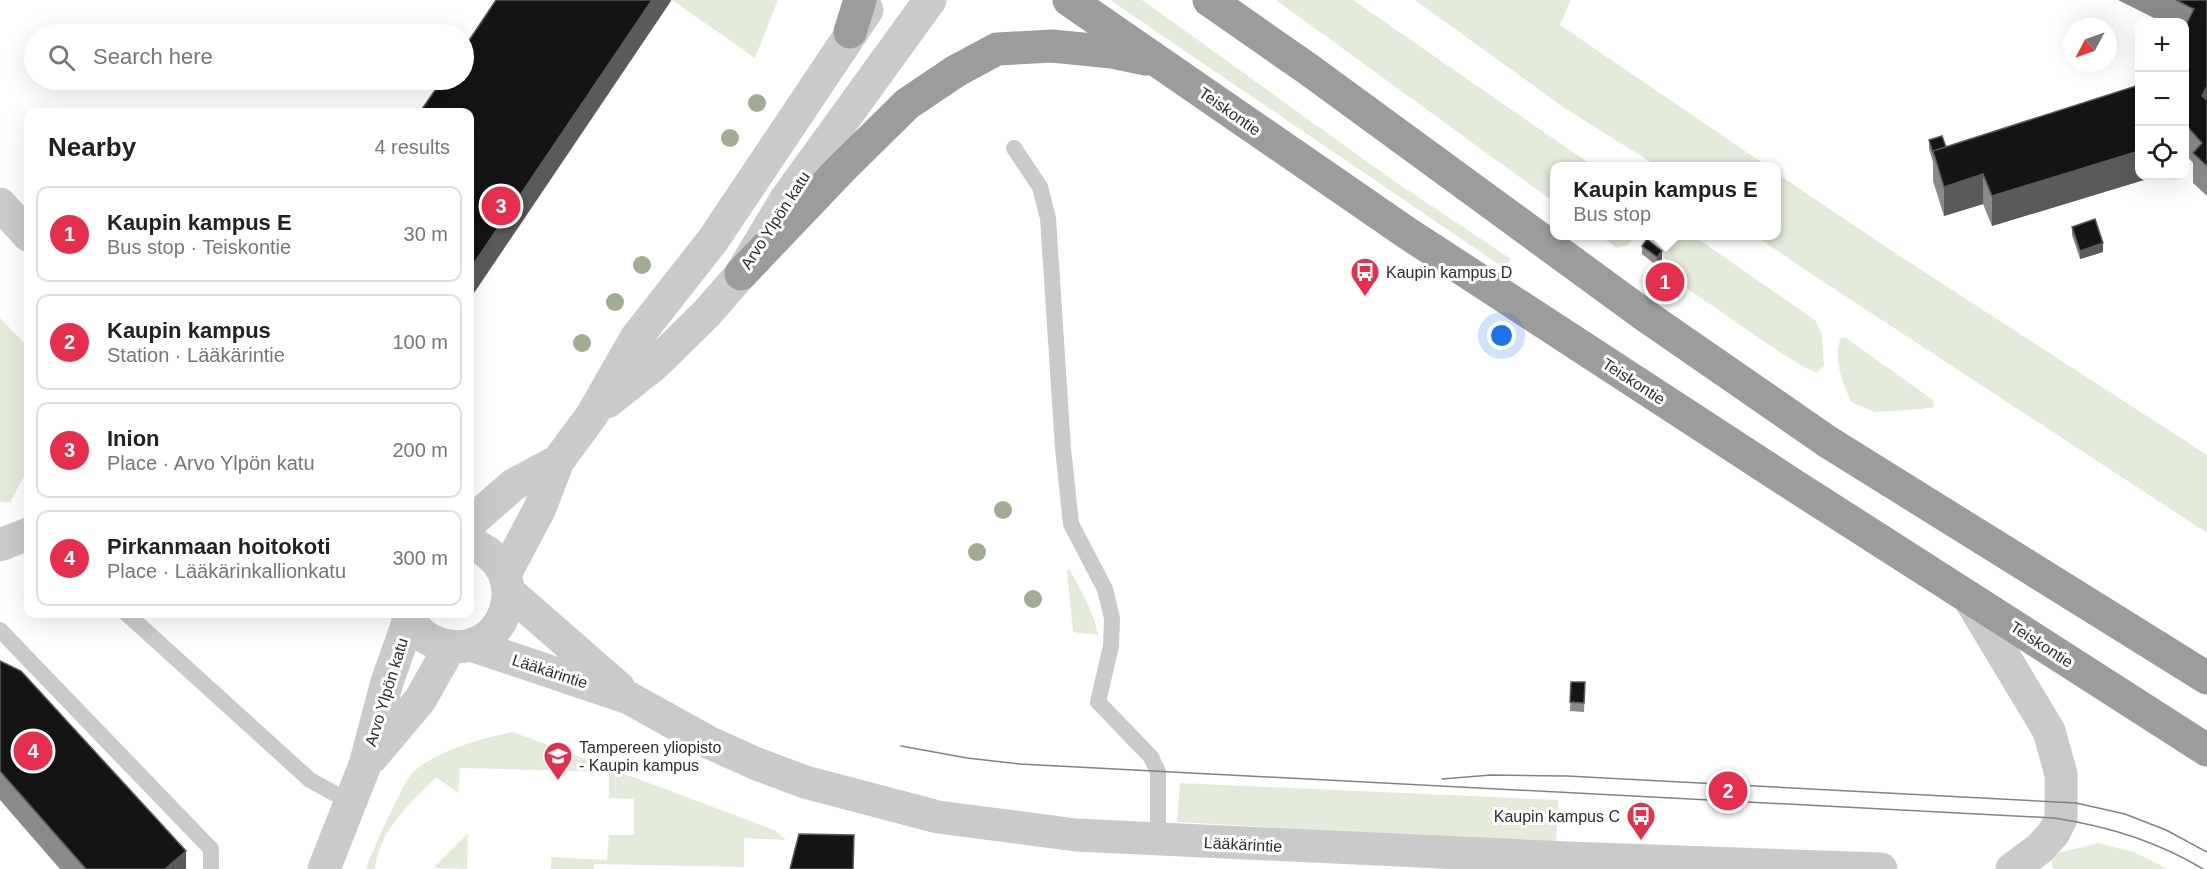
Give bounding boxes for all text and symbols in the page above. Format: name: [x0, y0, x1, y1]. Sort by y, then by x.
north arrow: [2063, 18, 2117, 72]
map controls: [2135, 18, 2189, 180]
button: +: [2135, 18, 2189, 72]
search box: [24, 24, 474, 90]
icon: search: [45, 41, 78, 74]
text: Search here: [93, 44, 213, 69]
button: −: [2135, 72, 2189, 126]
street label: Teiskontie: [1196, 84, 1264, 139]
button: locate: [2135, 126, 2189, 180]
text: Nearby: [48, 132, 136, 162]
text: 4 results: [374, 136, 450, 158]
popup: [1550, 162, 1781, 240]
street label: Arvo Ylpön katu: [738, 168, 813, 272]
text: Kaupin kampus E: [1573, 177, 1758, 202]
pin: 3: [482, 184, 520, 228]
text: Bus stop: [1573, 203, 1651, 225]
text: Kaupin kampus E: [107, 210, 292, 235]
text: 1: [64, 223, 75, 245]
text: 30 m: [404, 223, 448, 245]
text: Bus stop · Teiskontie: [107, 236, 291, 258]
bus stop icon: Kaupin kampus D: [1349, 256, 1381, 298]
pin: 1: [1646, 260, 1684, 304]
place label: Kaupin kampus D: [1386, 264, 1512, 281]
text: Kaupin kampus: [107, 318, 271, 343]
your location: [1487, 321, 1516, 350]
text: 2: [64, 331, 75, 353]
text: 100 m: [392, 331, 448, 353]
text: Station · Lääkärintie: [107, 344, 285, 366]
street label: Teiskontie: [1599, 355, 1668, 408]
text: Inion: [107, 426, 160, 451]
text: 3: [64, 439, 75, 461]
text: 200 m: [392, 439, 448, 461]
text: Place · Arvo Ylpön katu: [107, 452, 315, 474]
text: Pirkanmaan hoitokoti: [107, 534, 331, 559]
text: 4: [64, 547, 75, 569]
text: 300 m: [392, 547, 448, 569]
text: Place · Lääkärinkallionkatu: [107, 560, 346, 582]
street label: Teiskontie: [2007, 618, 2076, 671]
street label: Arvo Ylpön katu: [362, 636, 411, 749]
street label: Lääkärintie: [510, 651, 590, 692]
pin: 4: [14, 728, 52, 774]
place label: Tampereen yliopisto - Kaupin kampus: [579, 739, 721, 774]
school or university icon: Tampereen yliopisto - Kaupin kampus: [542, 740, 574, 782]
pin: 2: [1708, 768, 1748, 814]
bus stop icon: Kaupin kampus C: [1625, 800, 1657, 842]
place label: Kaupin kampus C: [1494, 808, 1620, 825]
street label: Lääkärintie: [1203, 834, 1283, 855]

